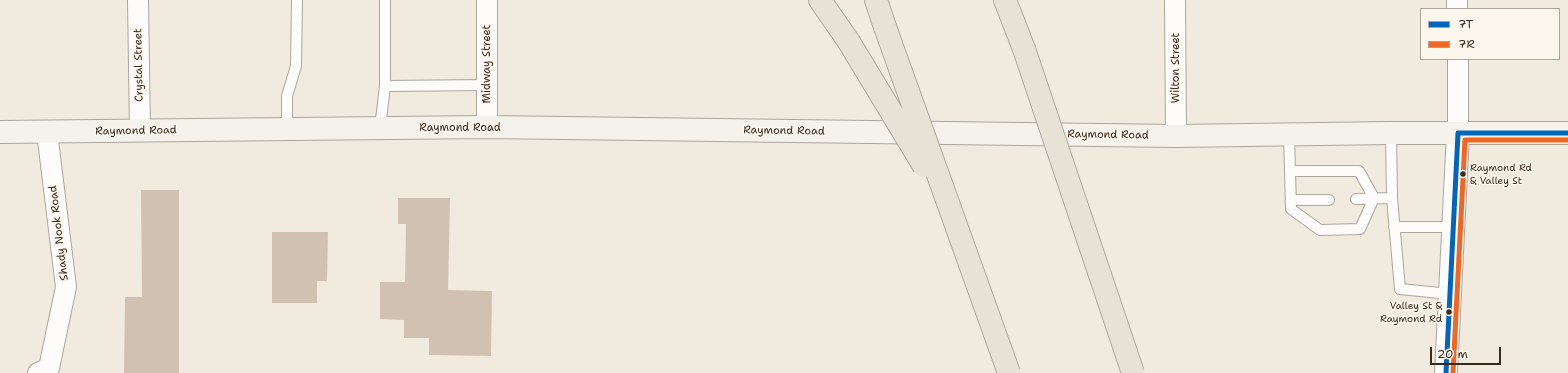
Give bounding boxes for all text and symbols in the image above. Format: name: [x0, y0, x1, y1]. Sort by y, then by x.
legend: [1420, 8, 1560, 60]
text: 7T: [1458, 16, 1473, 32]
street label: Midway Street: [480, 25, 494, 103]
street label: Crystal Street: [132, 28, 146, 102]
street label: Wilton Street: [1169, 33, 1183, 103]
text: 7R: [1458, 36, 1475, 52]
street label: Raymond Road: [419, 121, 501, 135]
street label: Raymond Road: [95, 124, 177, 138]
street label: Raymond Road: [743, 124, 825, 138]
street label: Raymond Road: [1067, 128, 1149, 142]
place label: Raymond Rd & Valley St: [1470, 162, 1532, 186]
marker: Raymond Rd & Valley St: [1458, 169, 1468, 179]
street label: Shady Nook Road: [47, 185, 71, 281]
place label: Valley St & Raymond Rd: [1380, 300, 1442, 324]
marker: Valley St & Raymond Rd: [1444, 307, 1454, 317]
scale bar: [1432, 339, 1503, 365]
text: 20 m: [1437, 346, 1468, 362]

